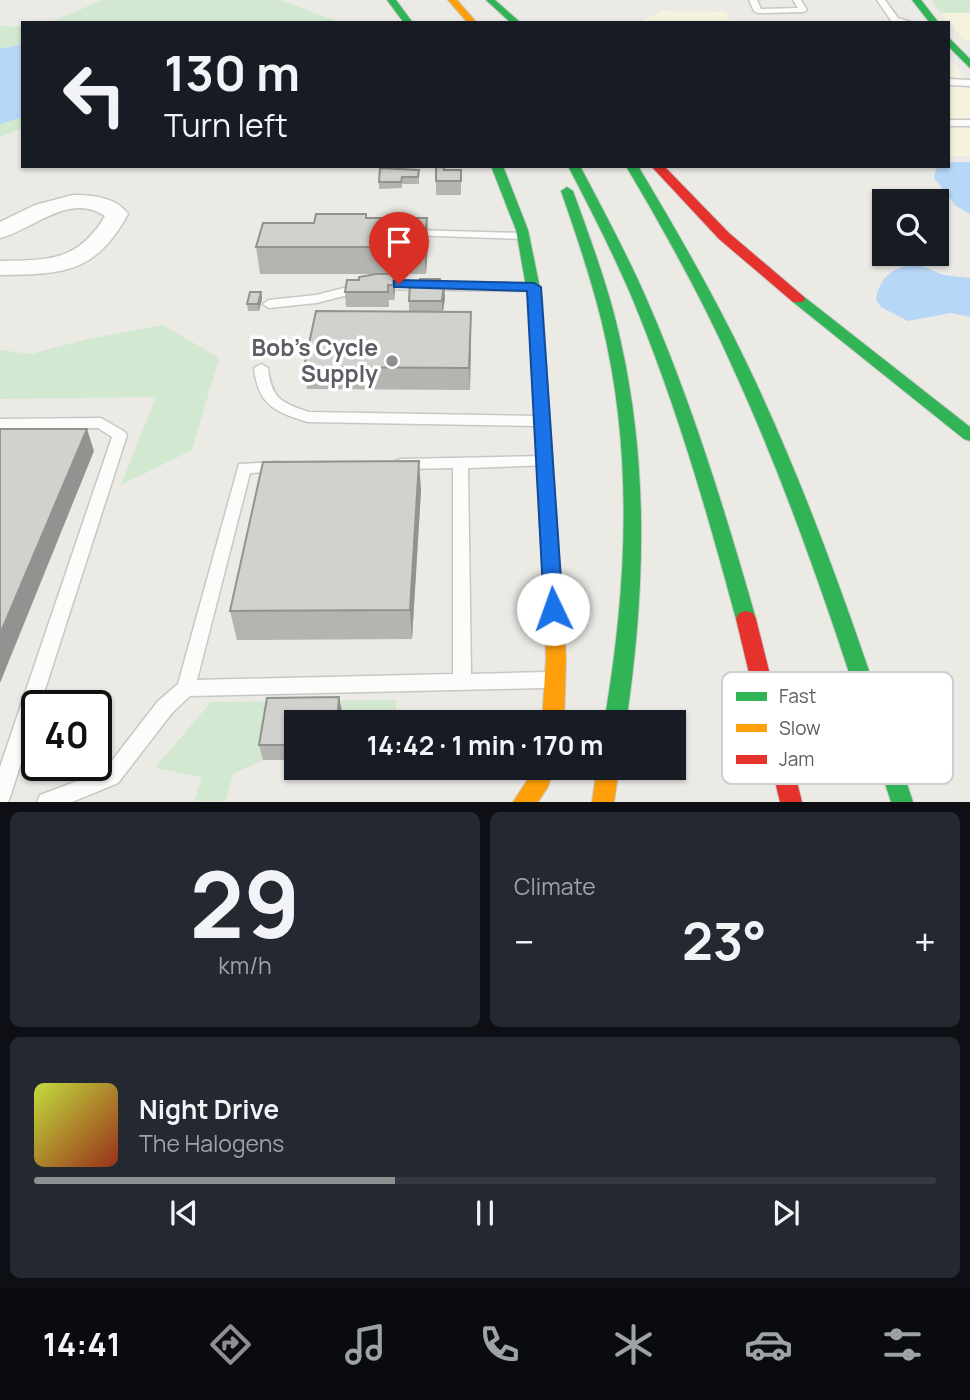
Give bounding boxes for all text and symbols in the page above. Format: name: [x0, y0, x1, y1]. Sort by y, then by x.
text: 130 m: [164, 39, 300, 106]
icon: left: [49, 49, 140, 140]
text: Turn left: [164, 103, 288, 147]
map controls: [872, 189, 949, 266]
button: search: [872, 189, 949, 266]
pin: [369, 212, 429, 284]
icon: arrive: [380, 223, 418, 261]
place label: Bob's Cycle Supply: [251, 331, 378, 389]
marker: Bob's Cycle Supply: [384, 353, 400, 369]
position arrow: [516, 572, 590, 646]
legend: [722, 672, 953, 784]
text: Fast: [779, 683, 816, 709]
speed limit sign: 40: [21, 690, 112, 781]
text: Slow: [779, 715, 821, 741]
text: 14:42 · 1 min · 170 m: [367, 727, 603, 763]
text: Jam: [779, 746, 814, 772]
text: 29: [190, 841, 300, 965]
text: Climate: [514, 870, 596, 902]
text: 23°: [682, 905, 767, 976]
text: −: [514, 915, 535, 967]
text: +: [914, 915, 936, 967]
text: km/h: [218, 949, 272, 981]
text: Night Drive: [139, 1091, 279, 1127]
text: The Halogens: [139, 1127, 284, 1159]
icon: previous: [165, 1194, 203, 1232]
icon: pause: [466, 1194, 504, 1232]
icon: next: [767, 1194, 805, 1232]
icon: directions: [206, 1320, 255, 1369]
icon: music: [341, 1320, 390, 1369]
icon: phone: [475, 1320, 524, 1369]
icon: climate: [609, 1320, 658, 1369]
icon: car: [744, 1320, 793, 1369]
icon: filters: [878, 1320, 927, 1369]
text: 14:41: [43, 1322, 121, 1366]

